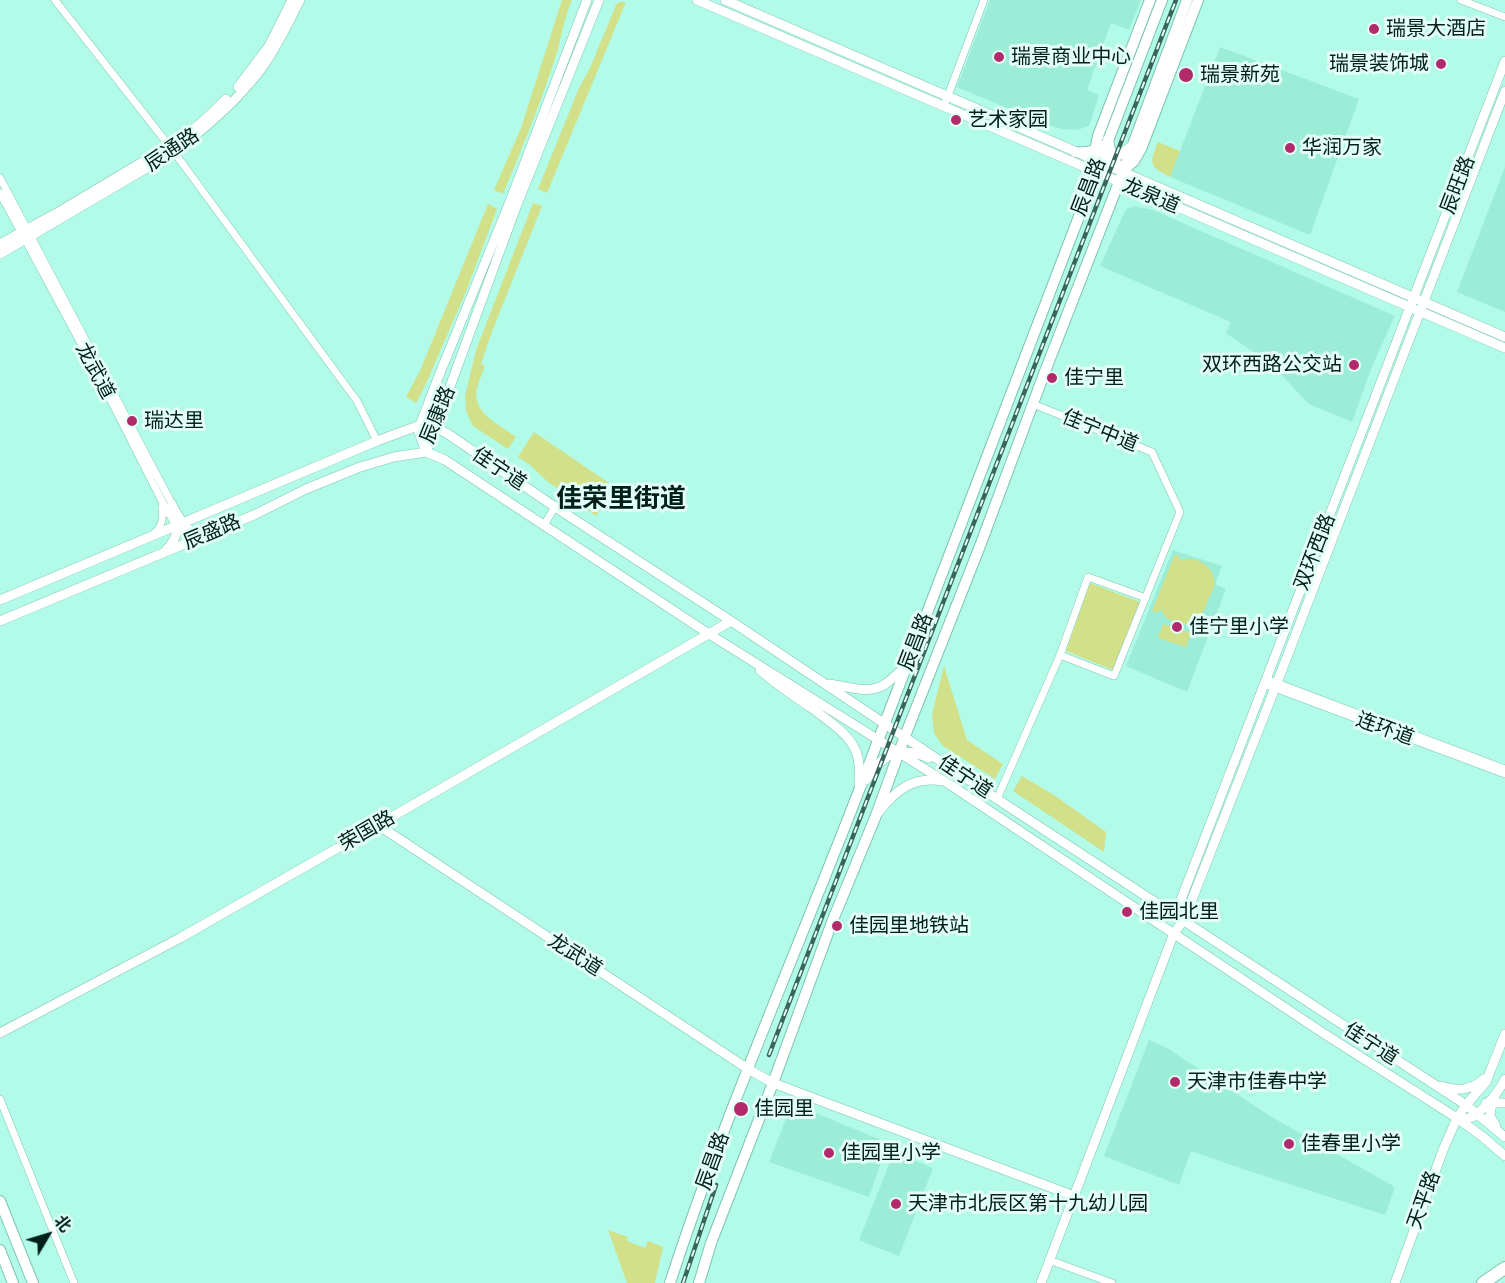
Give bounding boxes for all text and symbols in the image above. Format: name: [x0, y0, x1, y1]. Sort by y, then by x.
place label: 瑞景大酒店: [1386, 17, 1486, 41]
marker: 瑞景大酒店: [1367, 22, 1381, 36]
place label: 瑞景商业中心: [1011, 45, 1131, 69]
marker: 瑞景商业中心: [992, 50, 1006, 64]
place label: 瑞景装饰城: [1329, 52, 1429, 76]
marker: 瑞景装饰城: [1434, 57, 1448, 71]
place label: 瑞景新苑: [1200, 63, 1280, 87]
marker: 瑞景新苑: [1177, 66, 1195, 84]
place label: 艺术家园: [968, 108, 1048, 132]
marker: 艺术家园: [949, 113, 963, 127]
street label: 辰通路: [140, 123, 204, 177]
place label: 华润万家: [1302, 136, 1382, 160]
marker: 华润万家: [1283, 141, 1297, 155]
street label: 辰旺路: [1436, 153, 1480, 217]
street label: 辰昌路: [1067, 155, 1111, 219]
street label: 龙泉道: [1119, 173, 1183, 219]
street label: 龙武道: [70, 339, 120, 403]
place label: 双环西路公交站: [1202, 353, 1342, 377]
marker: 双环西路公交站: [1347, 358, 1361, 372]
place label: 佳宁里: [1064, 366, 1124, 390]
marker: 佳宁里: [1045, 371, 1059, 385]
street label: 辰康路: [416, 383, 460, 447]
street label: 佳宁中道: [1058, 405, 1142, 457]
place label: 瑞达里: [144, 409, 204, 433]
marker: 瑞达里: [125, 414, 139, 428]
street label: 佳宁道: [467, 442, 531, 496]
district label: 佳荣里街道: [556, 483, 686, 515]
street label: 辰盛路: [180, 509, 244, 555]
street label: 双环西路: [1289, 510, 1341, 594]
street label: 辰昌路: [894, 610, 938, 674]
place label: 佳宁里小学: [1189, 615, 1289, 639]
marker: 佳宁里小学: [1170, 620, 1184, 634]
street label: 连环道: [1353, 707, 1417, 751]
street label: 佳宁道: [933, 750, 997, 804]
street label: 荣国路: [335, 806, 399, 856]
place label: 佳园北里: [1139, 900, 1219, 924]
marker: 佳园北里: [1120, 905, 1134, 919]
place label: 佳园里地铁站: [849, 914, 969, 938]
marker: 佳园里地铁站: [830, 919, 844, 933]
street label: 龙武道: [543, 929, 607, 981]
street label: 佳宁道: [1339, 1018, 1403, 1070]
place label: 天津市佳春中学: [1187, 1070, 1327, 1094]
marker: 天津市佳春中学: [1168, 1075, 1182, 1089]
place label: 佳园里: [754, 1097, 814, 1121]
marker: 佳园里: [732, 1100, 750, 1118]
street label: 辰昌路: [691, 1129, 735, 1193]
place label: 佳春里小学: [1301, 1132, 1401, 1156]
marker: 佳春里小学: [1282, 1137, 1296, 1151]
place label: 佳园里小学: [841, 1141, 941, 1165]
marker: 佳园里小学: [822, 1146, 836, 1160]
street label: 天平路: [1402, 1168, 1446, 1232]
place label: 天津市北辰区第十九幼儿园: [908, 1192, 1148, 1216]
marker: 天津市北辰区第十九幼儿园: [889, 1197, 903, 1211]
north arrow: [18, 1205, 78, 1265]
text: 北: [50, 1211, 75, 1236]

